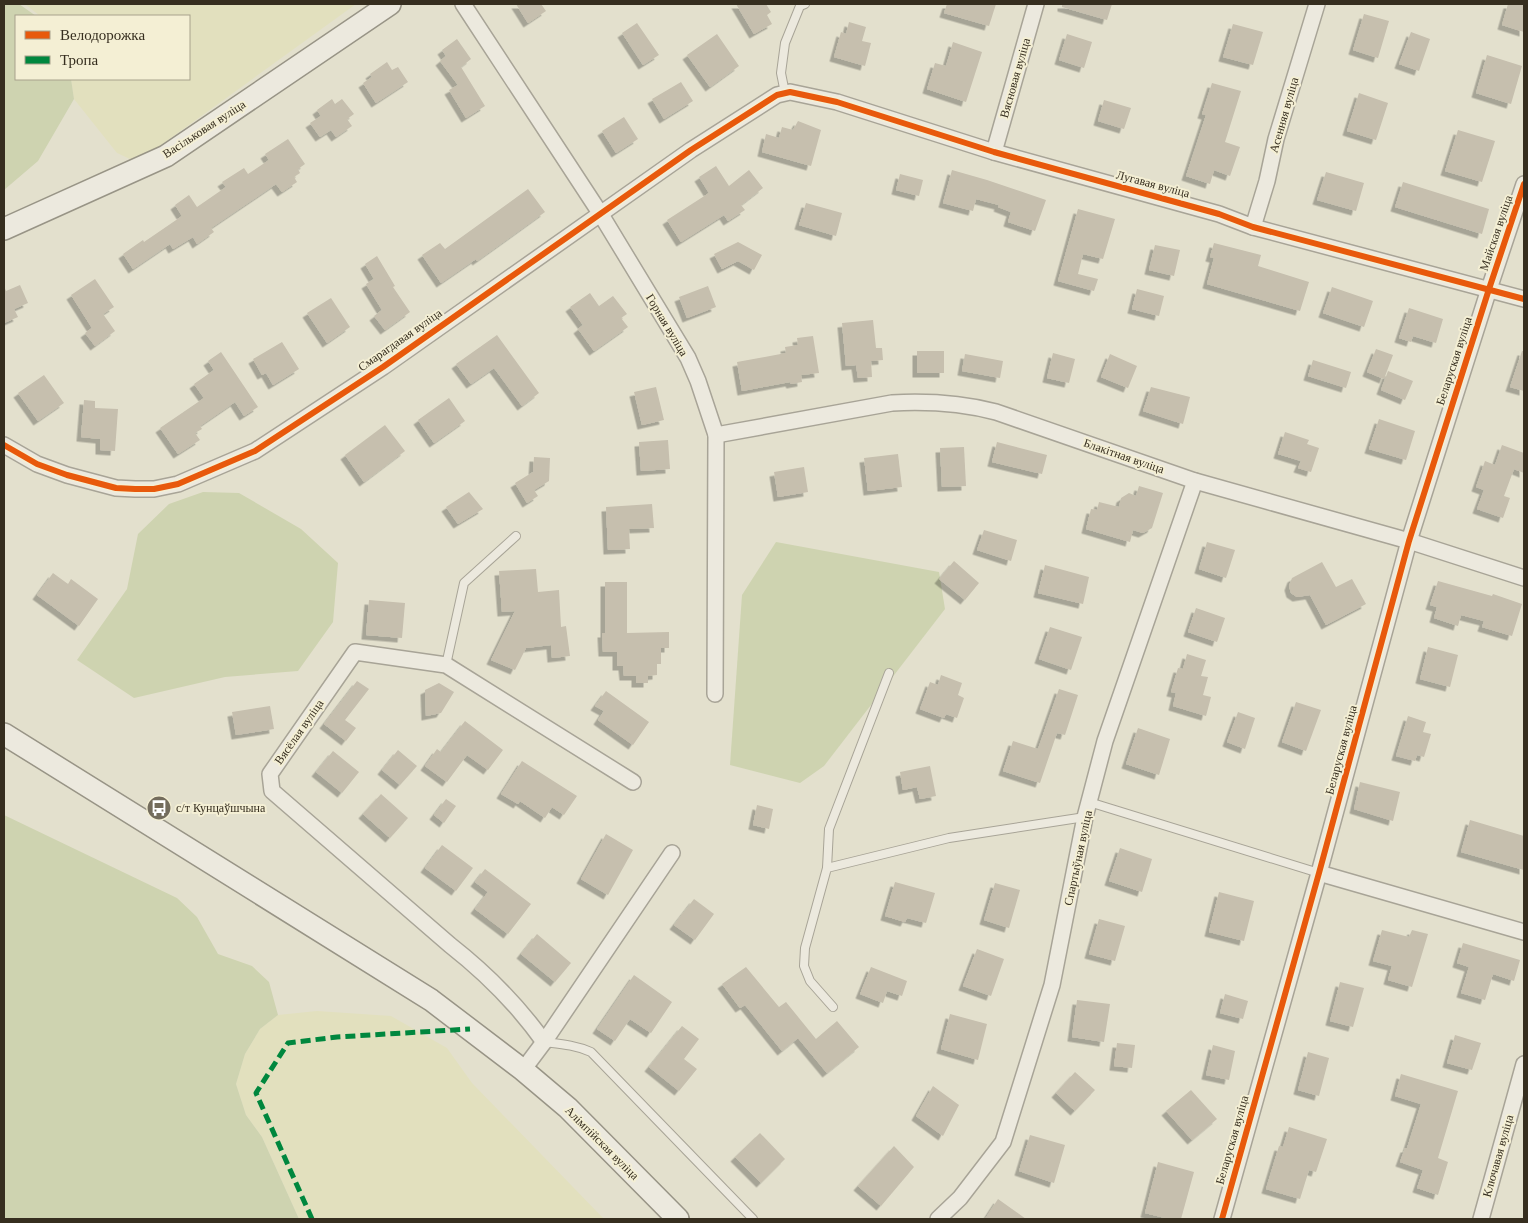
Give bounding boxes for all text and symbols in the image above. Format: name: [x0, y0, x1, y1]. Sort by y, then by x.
legend: [15, 15, 190, 80]
text: Велодорожка: [60, 27, 145, 43]
street label: Вясновая вуліца: [997, 36, 1033, 120]
text: Тропа: [60, 52, 99, 68]
street label: Асенняя вуліца: [1267, 75, 1302, 154]
street label: Васільковая вуліца: [160, 97, 249, 161]
street label: Лугавая вуліца: [1115, 168, 1192, 201]
street label: Майская вуліца: [1477, 193, 1516, 273]
street label: Горная вуліца: [643, 291, 691, 359]
street label: Смарагдавая вуліца: [355, 305, 445, 374]
street label: Беларуская вуліца: [1433, 314, 1475, 407]
street label: Блакітная вуліца: [1082, 436, 1167, 477]
street label: Вясёлая вуліца: [272, 696, 327, 767]
street label: Беларуская вуліца: [1322, 703, 1360, 796]
bus stop icon: с/т Кунцаўшчына: [146, 795, 172, 821]
place label: с/т Кунцаўшчына: [176, 801, 266, 815]
street label: Спартыўная вуліца: [1061, 808, 1095, 907]
street label: Беларуская вуліца: [1213, 1093, 1252, 1186]
street label: Алімпійская вуліца: [562, 1103, 642, 1183]
street label: Ключавая вуліца: [1480, 1113, 1517, 1199]

